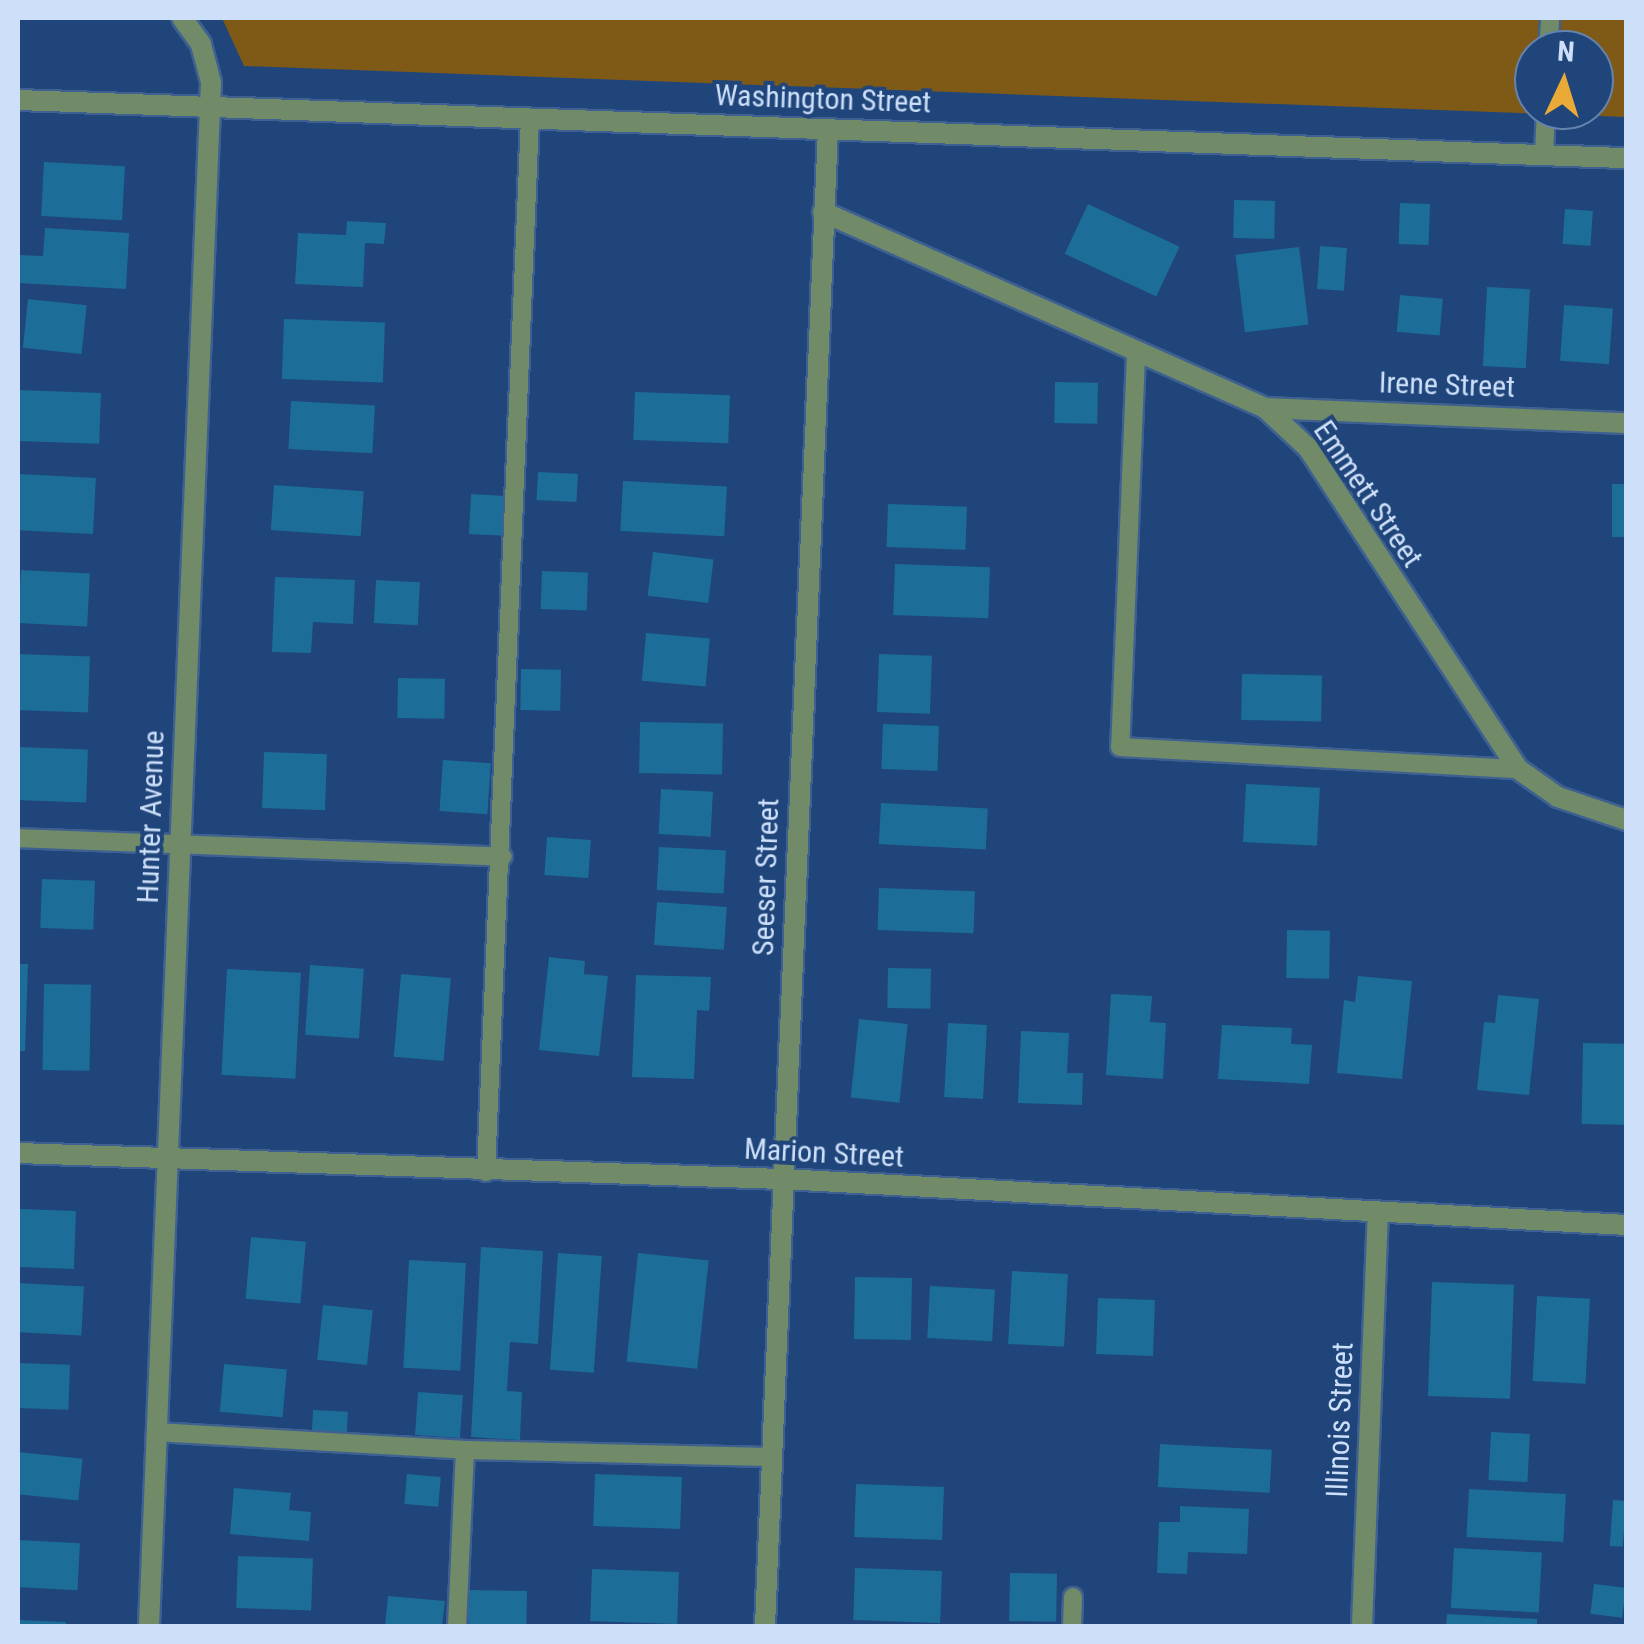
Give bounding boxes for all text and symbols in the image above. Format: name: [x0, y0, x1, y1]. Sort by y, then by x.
north arrow: [1514, 30, 1614, 130]
text: N: [1556, 35, 1576, 69]
street label: Washington Street: [714, 77, 932, 121]
street label: Irene Street: [1378, 365, 1516, 405]
street label: Emmett Street: [1306, 414, 1430, 574]
street label: Hunter Avenue: [130, 730, 172, 904]
street label: Seeser Street: [745, 798, 787, 956]
street label: Marion Street: [743, 1131, 905, 1175]
street label: Illinois Street: [1319, 1342, 1361, 1498]

